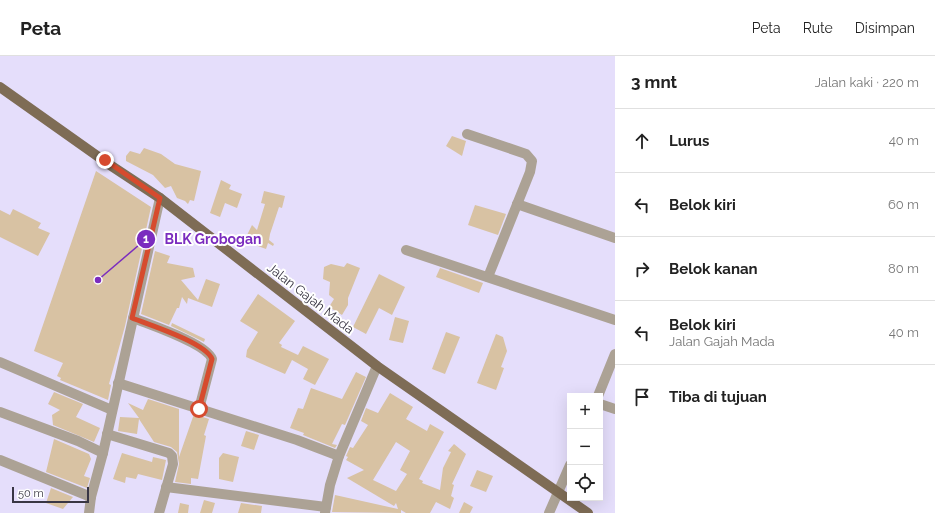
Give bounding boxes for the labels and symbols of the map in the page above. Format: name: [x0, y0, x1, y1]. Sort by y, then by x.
route end: [96, 151, 114, 169]
callout: BLK Grobogan: [136, 226, 269, 252]
text: BLK Grobogan: [165, 231, 261, 247]
text: 1: [143, 232, 149, 246]
street label: Jalan Gajah Mada: [264, 260, 357, 337]
route start: [190, 400, 208, 418]
scale bar: [12, 485, 89, 504]

